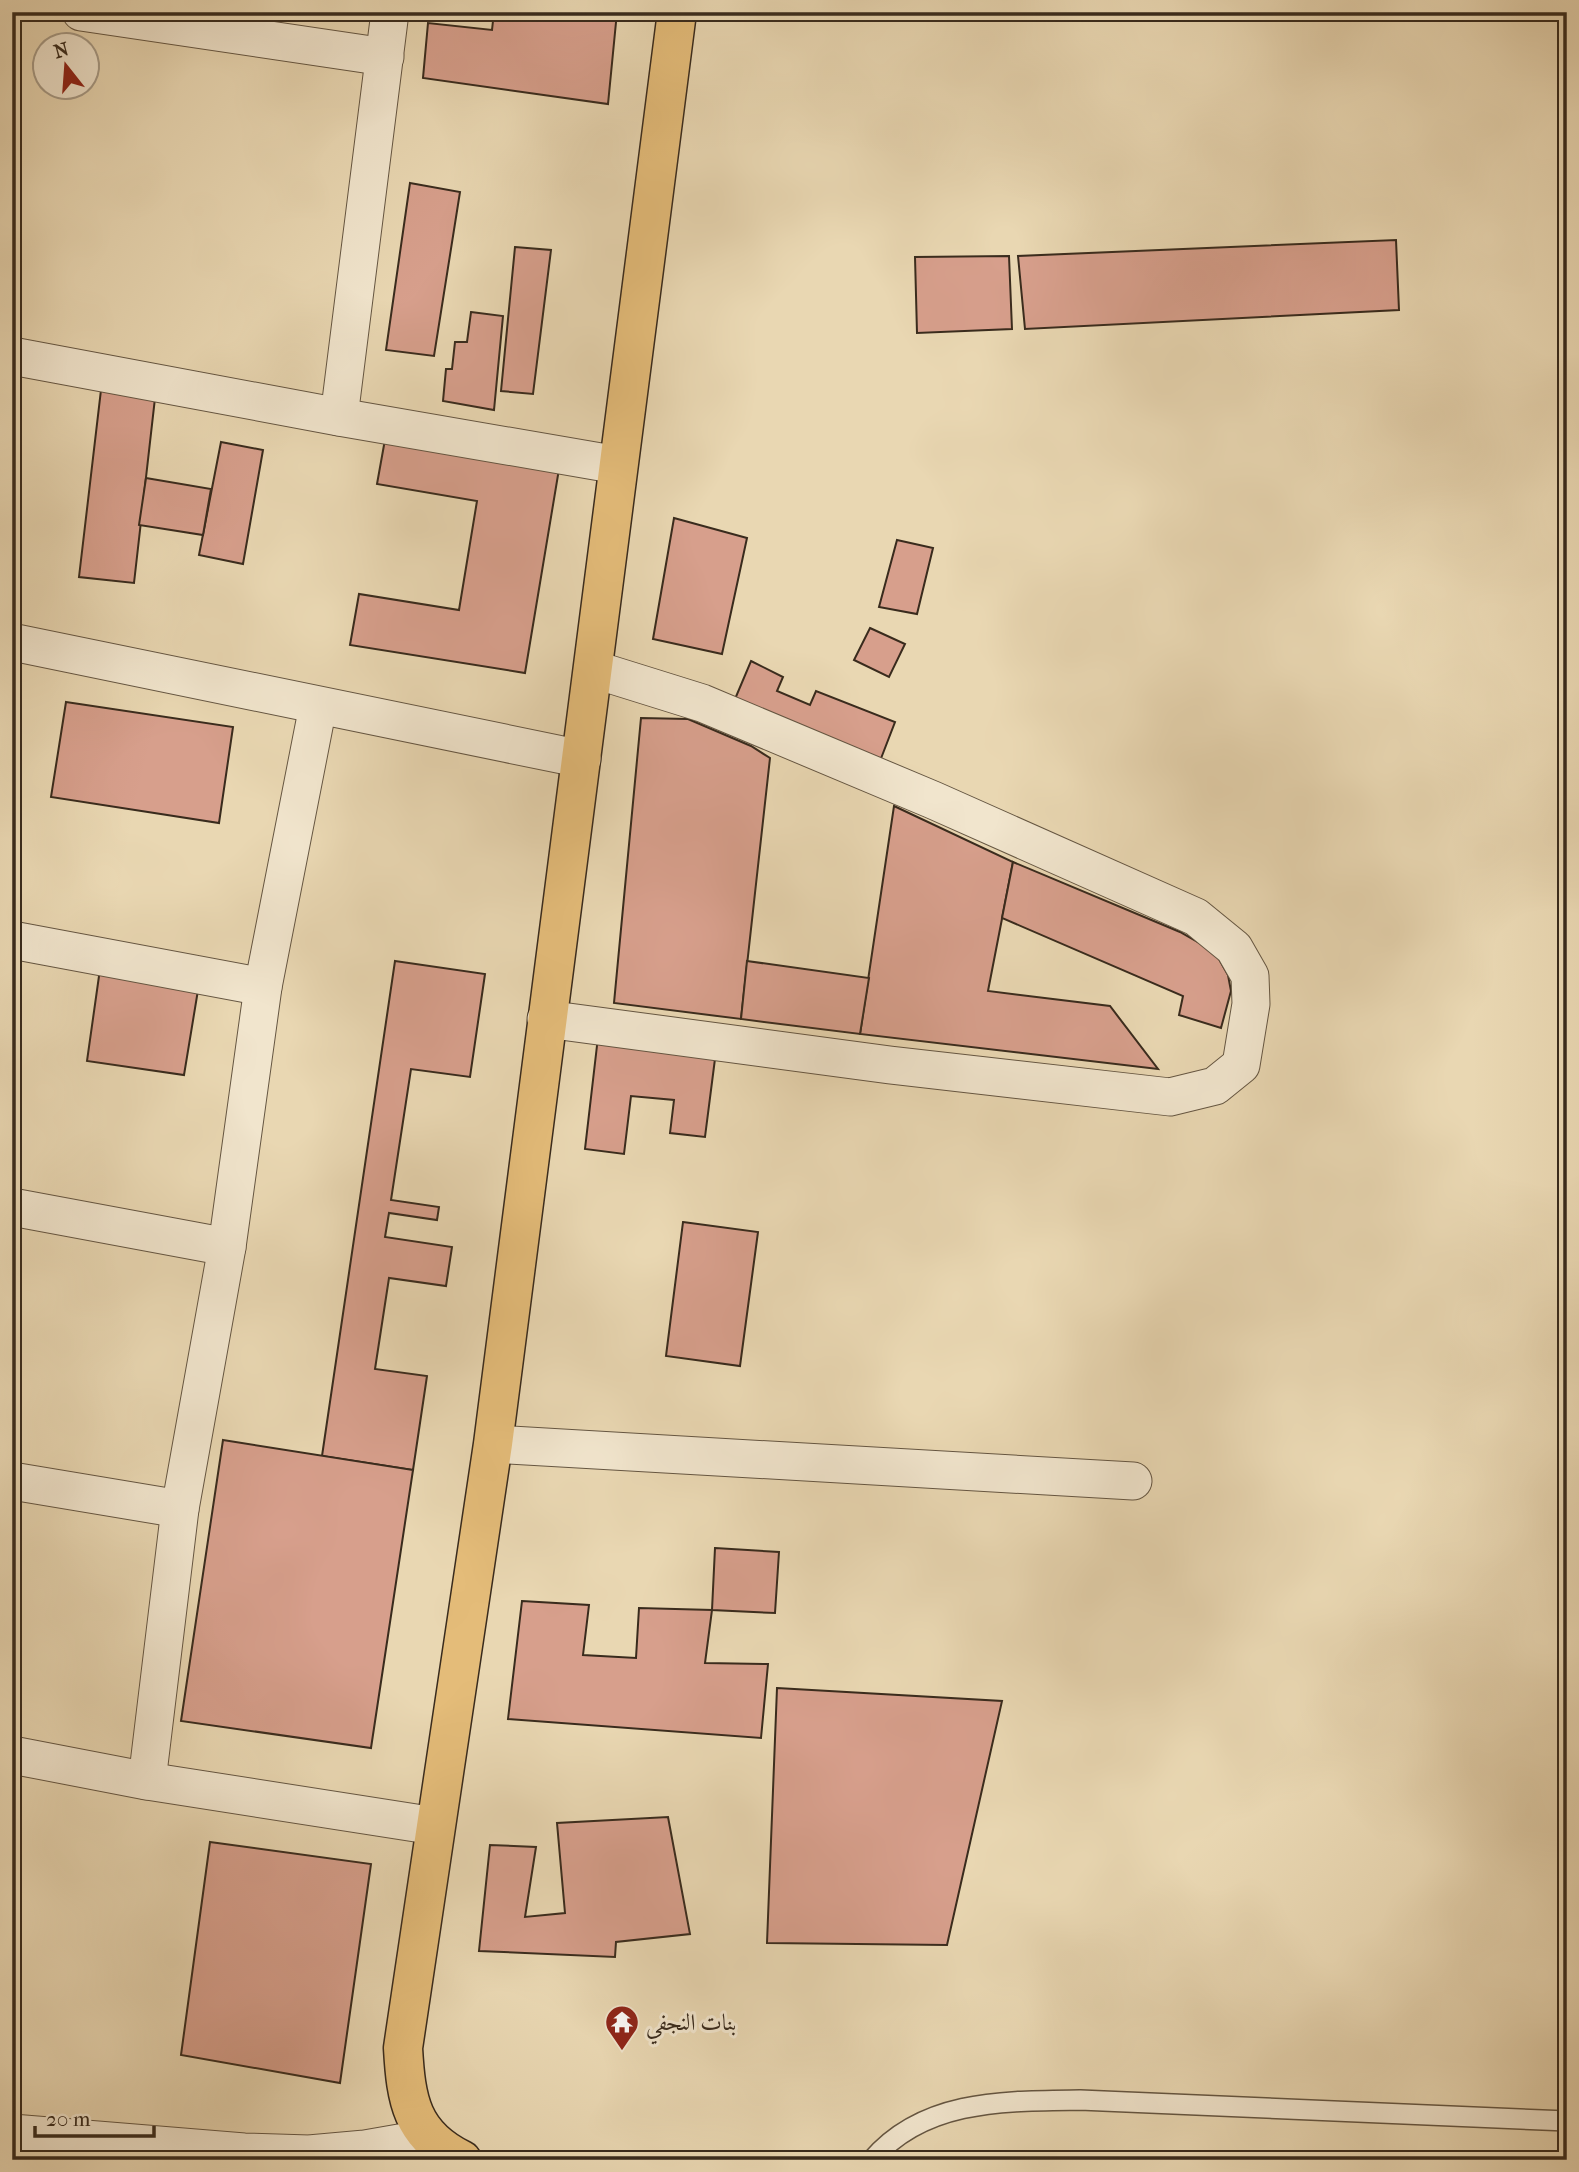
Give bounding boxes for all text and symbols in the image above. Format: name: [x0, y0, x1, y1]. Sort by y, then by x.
north arrow: [32, 32, 102, 102]
text: N: [51, 38, 72, 63]
temple icon: بنات النجفي: [603, 2003, 641, 2052]
place label: بنات النجفي: [646, 2009, 736, 2045]
scale bar: [35, 2095, 154, 2139]
text: 20 m: [46, 2107, 91, 2131]

